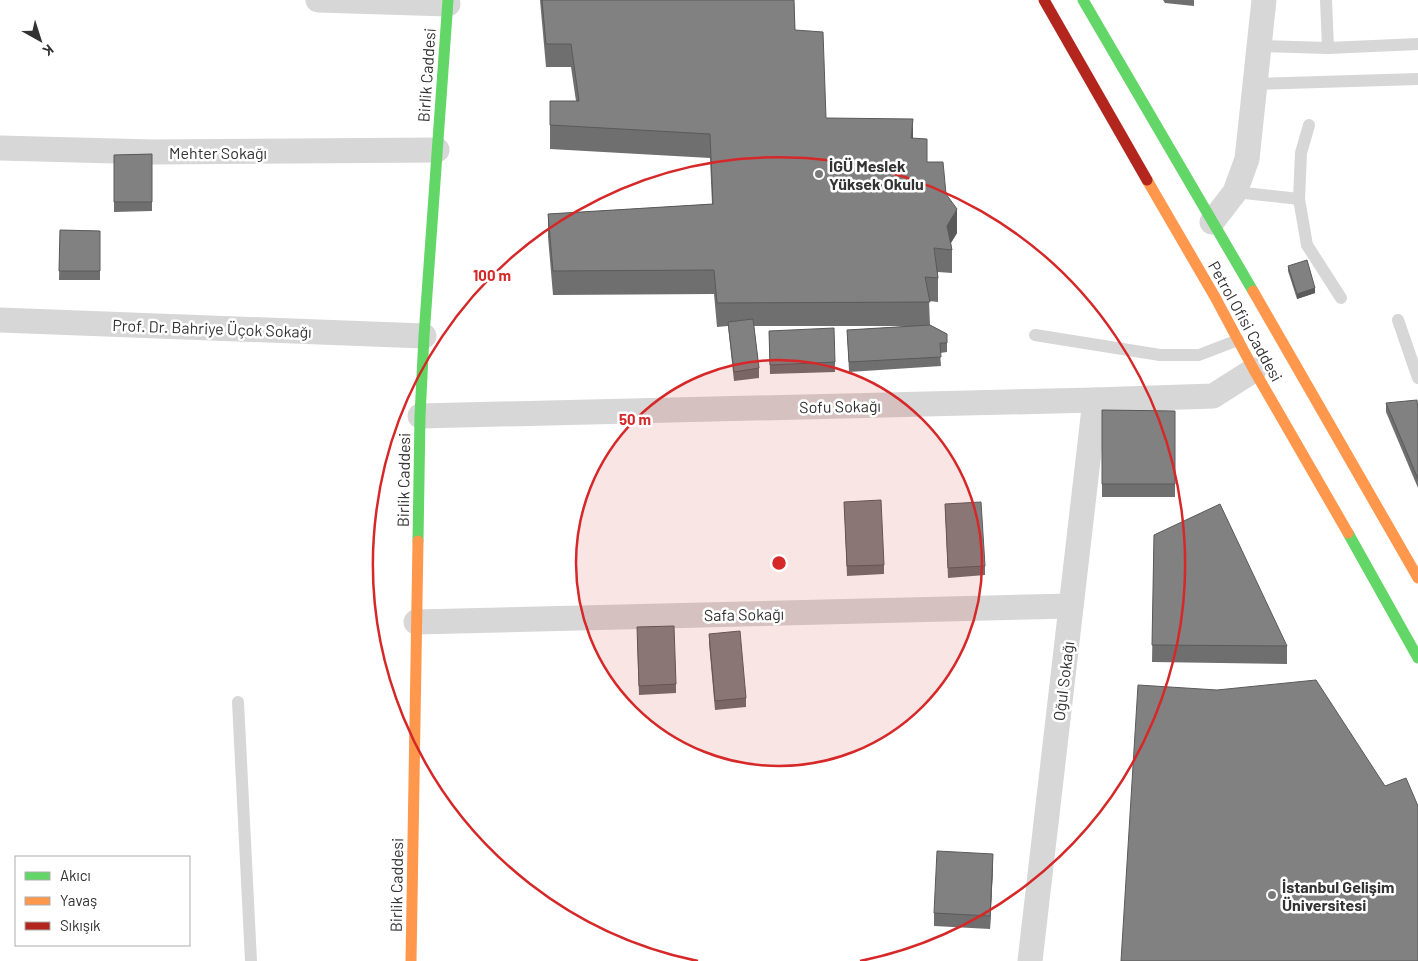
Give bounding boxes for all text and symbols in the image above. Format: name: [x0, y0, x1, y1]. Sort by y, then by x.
north arrow: [15, 15, 65, 65]
street label: Birlik Caddesi: [413, 27, 439, 123]
text: K: [40, 41, 57, 60]
street label: Mehter Sokağı: [169, 143, 267, 162]
place label: İGÜ Meslek Yüksek Okulu: [829, 156, 924, 193]
marker: İGÜ Meslek Yüksek Okulu: [813, 168, 825, 180]
street label: Petrol Ofisi Caddesi: [1205, 257, 1287, 385]
text: 100 m: [473, 266, 511, 284]
street label: Prof. Dr. Bahriye Üçok Sokağı: [112, 315, 312, 341]
street label: Sofu Sokağı: [799, 396, 881, 416]
text: 50 m: [619, 410, 651, 428]
street label: Birlik Caddesi: [393, 433, 413, 527]
centre of rings: [770, 554, 788, 572]
street label: Safa Sokağı: [704, 604, 784, 624]
street label: Oğul Sokağı: [1049, 640, 1077, 722]
street label: Birlik Caddesi: [386, 838, 406, 932]
legend: [15, 856, 190, 946]
text: Akıcı: [60, 866, 91, 884]
place label: İstanbul Gelişim Üniversitesi: [1282, 877, 1394, 914]
marker: İstanbul Gelişim Üniversitesi: [1266, 889, 1278, 901]
text: Yavaş: [60, 891, 97, 909]
text: Sıkışık: [60, 916, 101, 934]

